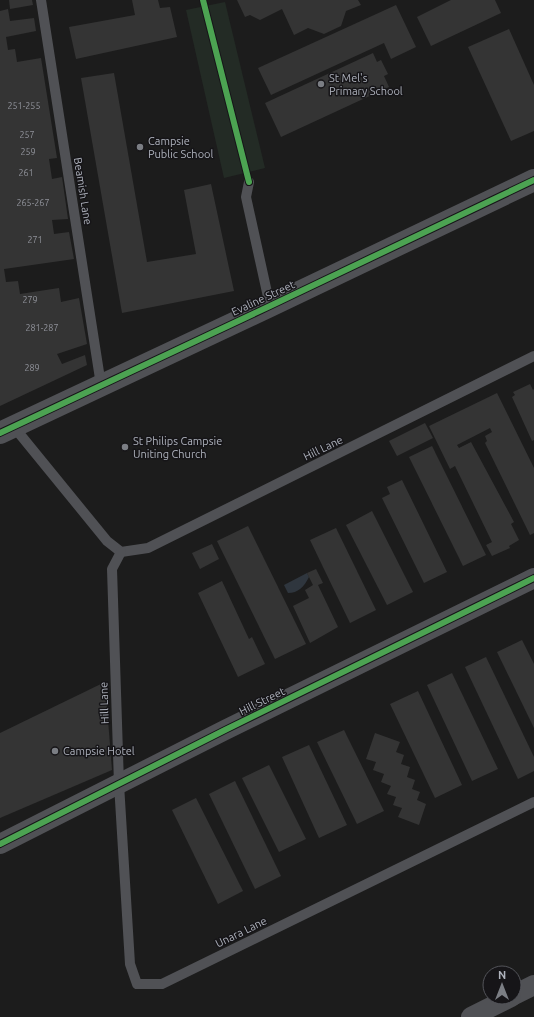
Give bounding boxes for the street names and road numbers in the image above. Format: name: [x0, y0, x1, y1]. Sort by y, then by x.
street label: Beamish Lane: [72, 156, 94, 226]
street label: Evaline Street: [230, 278, 297, 318]
street label: Hill Lane: [301, 433, 345, 463]
street label: Hill Lane: [97, 682, 111, 724]
street label: Hill Street: [237, 684, 287, 717]
street label: Unara Lane: [213, 914, 269, 950]

